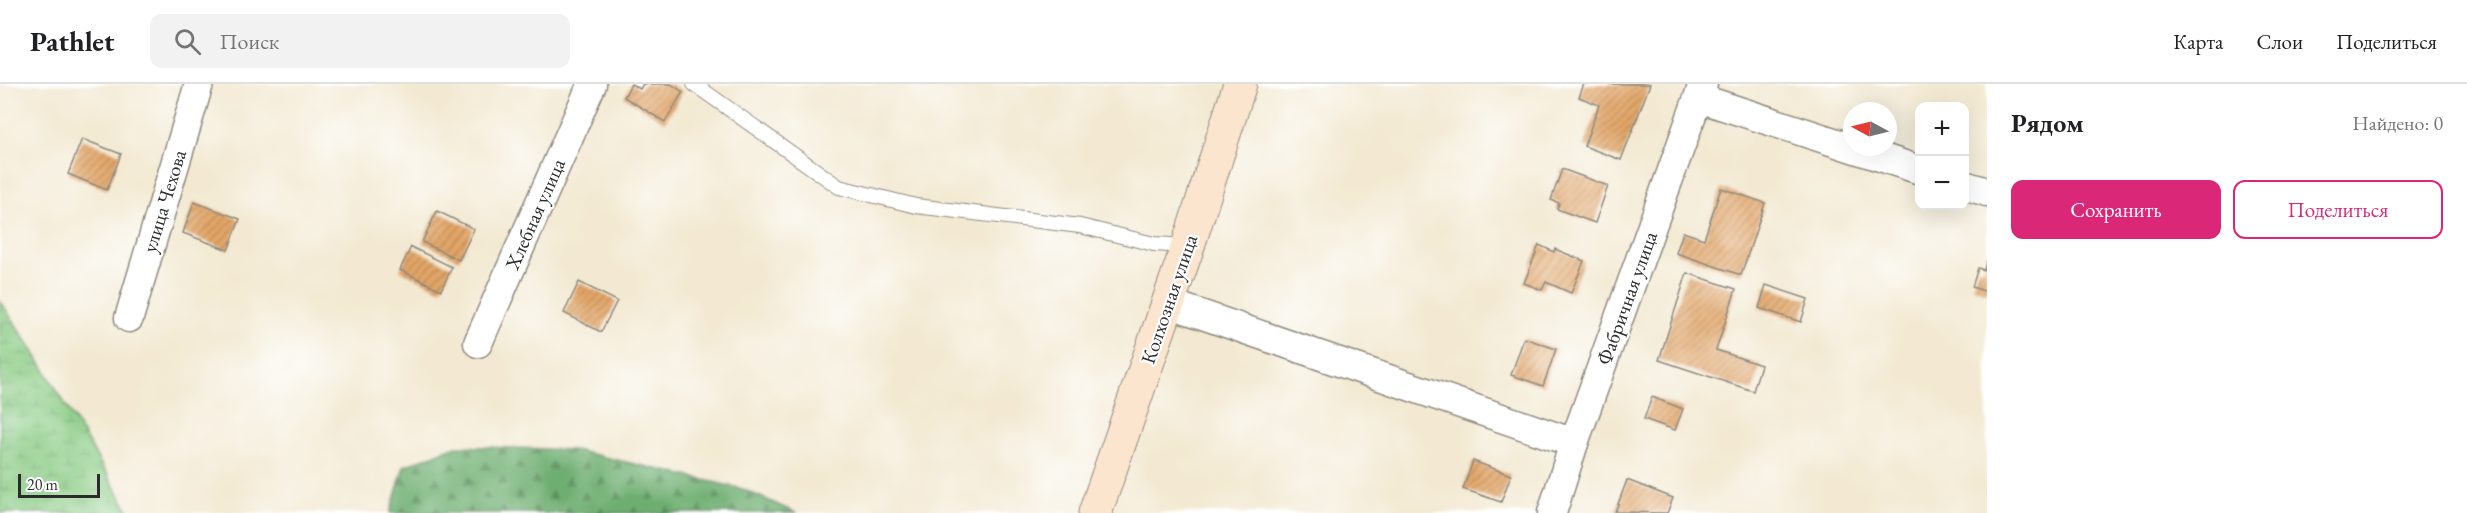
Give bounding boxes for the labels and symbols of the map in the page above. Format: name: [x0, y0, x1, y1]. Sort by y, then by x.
north arrow: [1843, 102, 1897, 156]
street label: улица Чехова: [136, 146, 192, 256]
street label: Хлебная улица: [499, 154, 571, 275]
street label: Фабричная улица: [1591, 228, 1663, 368]
street label: Колхозная улица: [1135, 231, 1203, 367]
scale bar: [18, 471, 100, 498]

